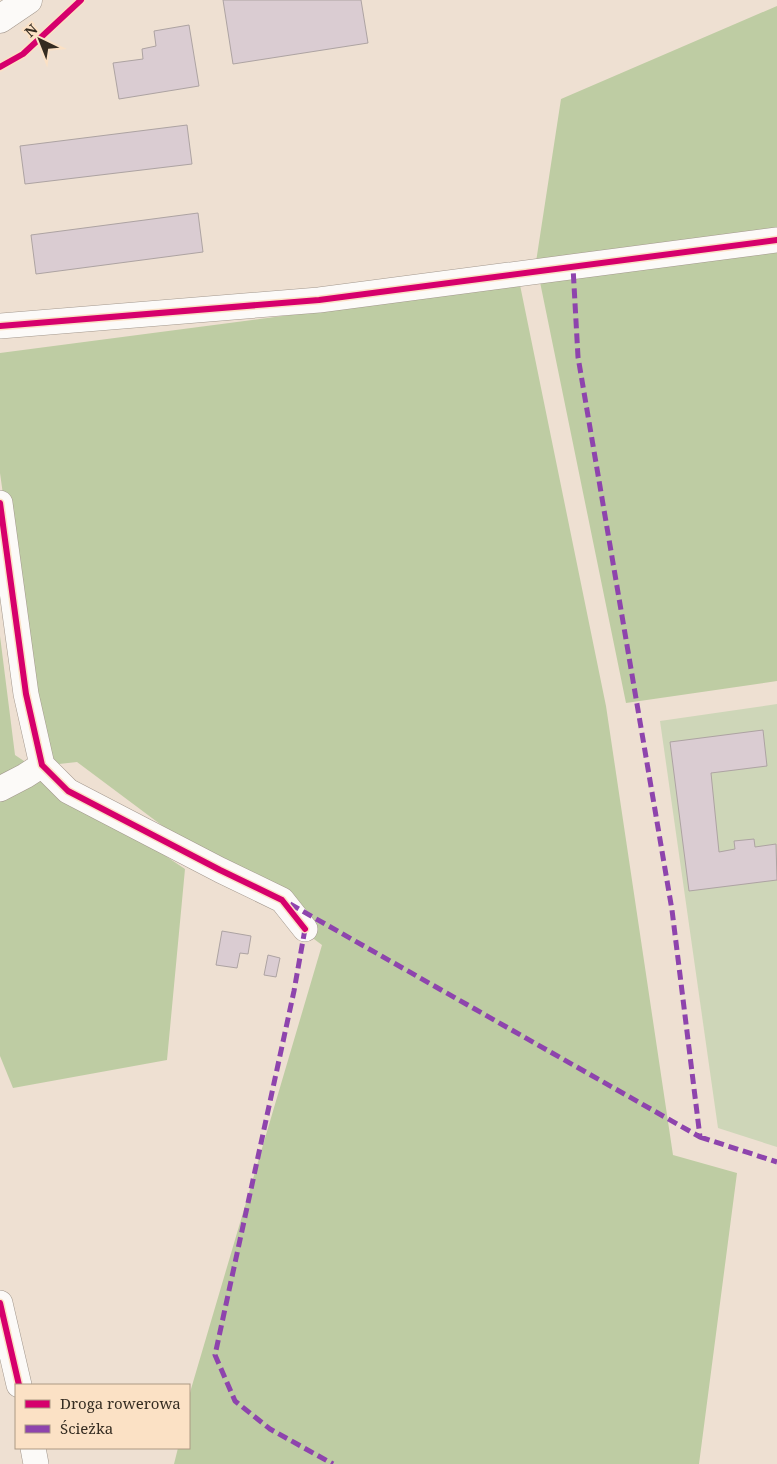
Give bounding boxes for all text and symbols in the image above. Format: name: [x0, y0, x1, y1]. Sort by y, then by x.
north arrow: [15, 15, 65, 65]
text: N: [20, 19, 41, 41]
legend: [15, 1384, 190, 1449]
text: Droga rowerowa: [60, 1393, 181, 1413]
text: Ścieżka: [60, 1418, 113, 1438]

